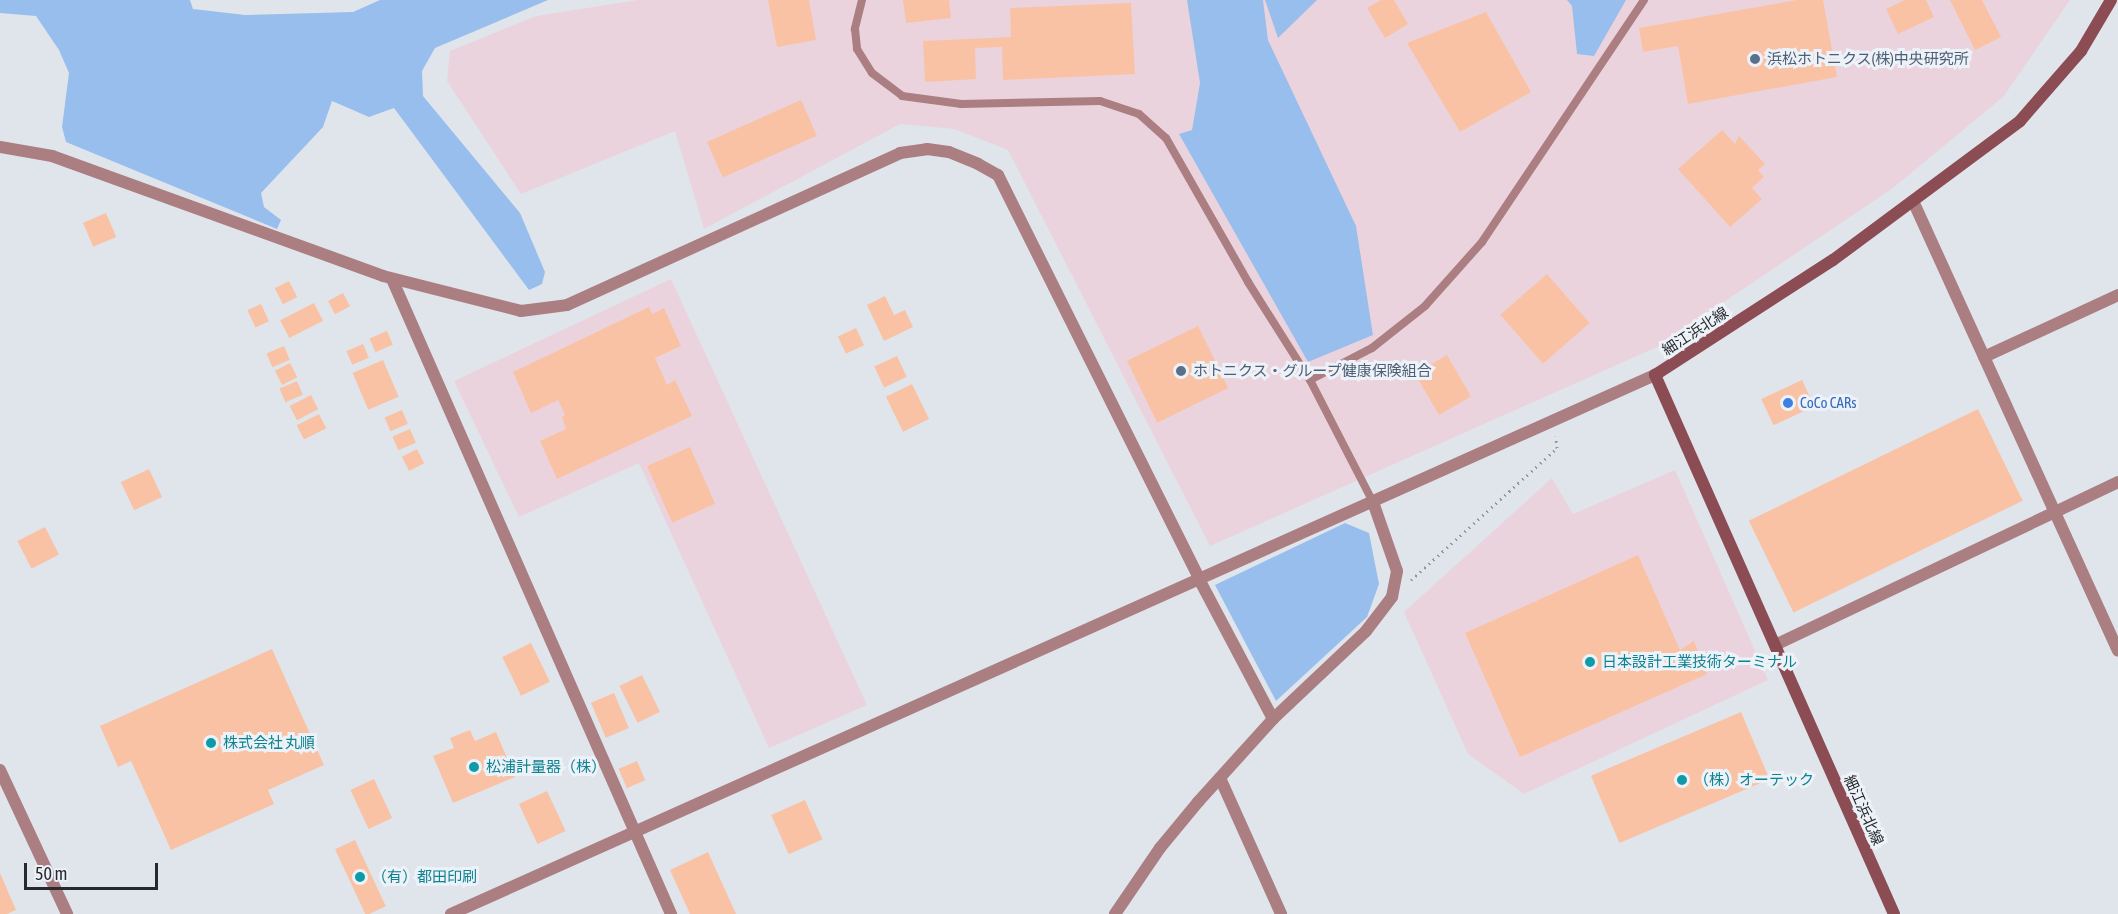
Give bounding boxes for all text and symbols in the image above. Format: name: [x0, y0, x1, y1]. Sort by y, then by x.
place label: 浜松ホトニクス(株)中央研究所: [1767, 50, 1969, 68]
marker: 浜松ホトニクス(株)中央研究所: [1748, 52, 1762, 66]
street label: 細江浜北線: [1659, 303, 1731, 359]
place label: ホトニクス・グループ健康保険組合: [1193, 362, 1433, 380]
marker: ホトニクス・グループ健康保険組合: [1174, 364, 1188, 378]
place label: CoCo CARs: [1800, 394, 1857, 412]
marker: CoCo CARs: [1781, 396, 1795, 410]
place label: 日本設計工業技術ターミナル: [1602, 653, 1797, 671]
marker: 日本設計工業技術ターミナル: [1583, 655, 1597, 669]
place label: 株式会社 丸順: [223, 734, 315, 752]
marker: 株式会社 丸順: [204, 736, 218, 750]
place label: 松浦計量器（株）: [486, 758, 606, 776]
marker: 松浦計量器（株）: [467, 760, 481, 774]
place label: （株）オーテック: [1694, 771, 1814, 789]
street label: 細江浜北線: [1841, 772, 1887, 848]
marker: （株）オーテック: [1675, 773, 1689, 787]
scale bar: [27, 851, 160, 889]
text: 50 m: [35, 863, 67, 884]
place label: （有）都田印刷: [372, 868, 477, 886]
marker: （有）都田印刷: [353, 870, 367, 884]

